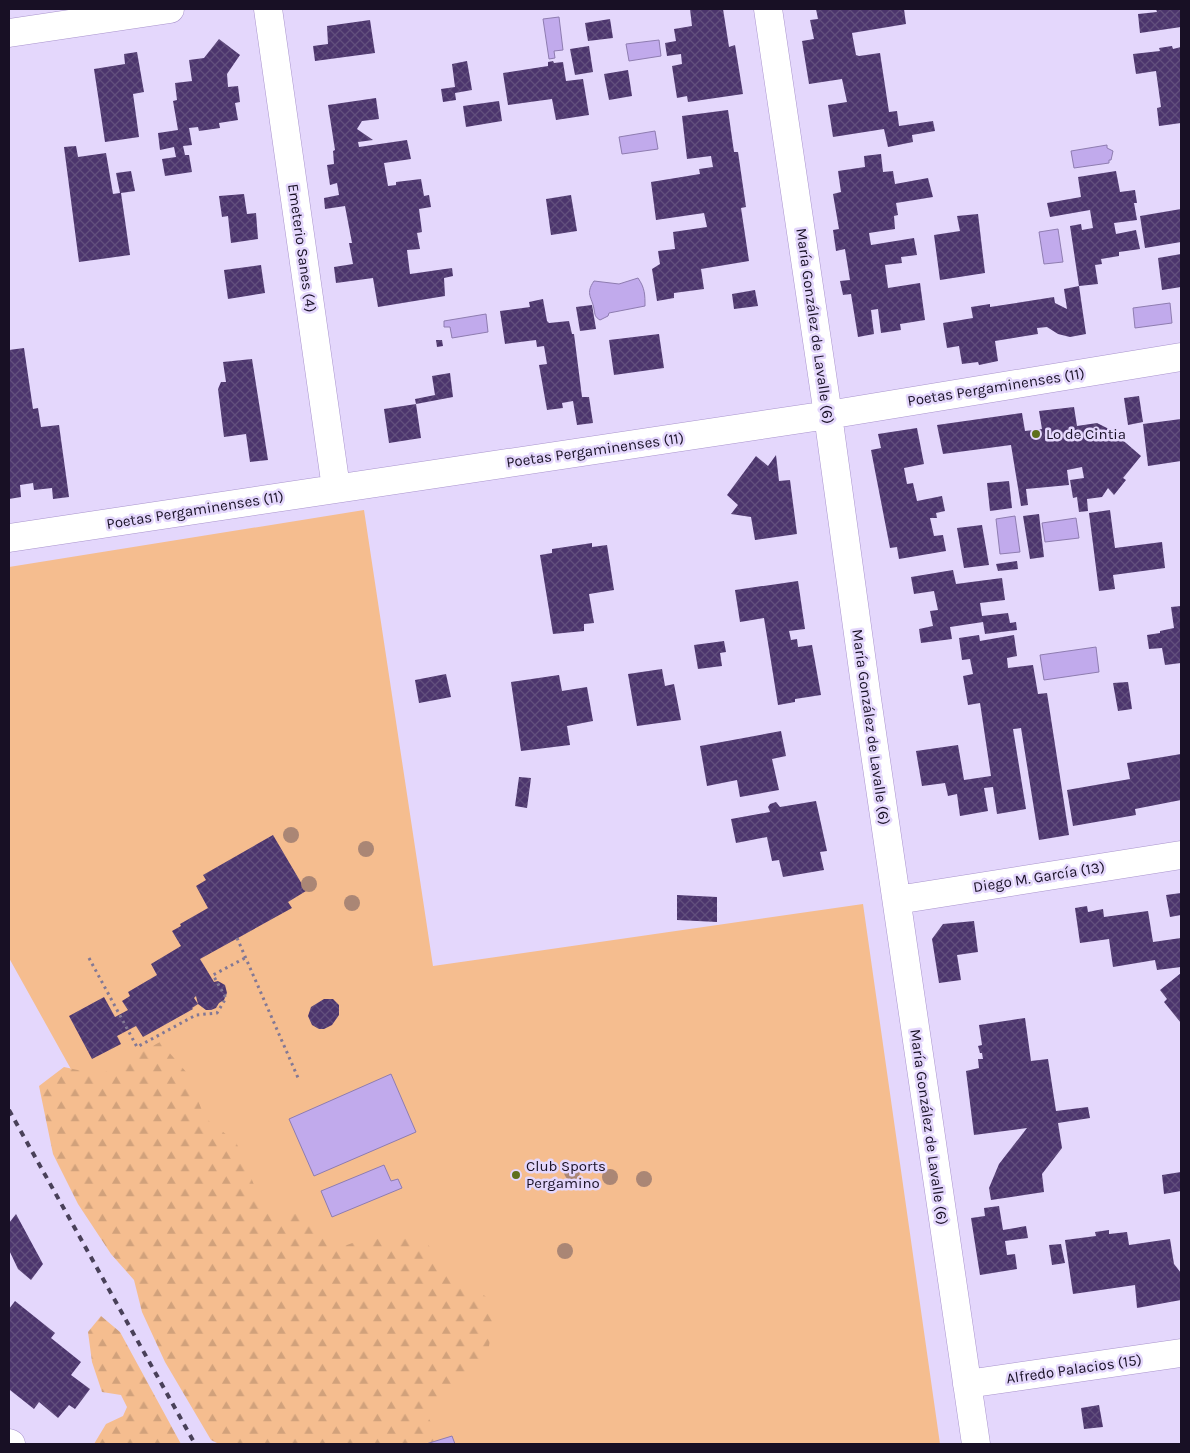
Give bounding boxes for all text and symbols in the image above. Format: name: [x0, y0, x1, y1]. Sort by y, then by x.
street label: Emeterio Sanes (4): [284, 183, 320, 313]
street label: María González de Lavalle (6): [792, 227, 838, 425]
street label: Poetas Pergaminenses (11): [906, 364, 1086, 410]
place label: Lo de Cintia: [1046, 425, 1126, 443]
marker: Lo de Cintia: [1030, 428, 1042, 440]
street label: Poetas Pergaminenses (11): [505, 429, 685, 471]
street label: Poetas Pergaminenses (11): [105, 487, 285, 533]
street label: María González de Lavalle (6): [848, 628, 894, 826]
street label: Diego M. García (13): [972, 858, 1106, 896]
street label: María González de Lavalle (6): [906, 1028, 952, 1226]
place label: Club Sports Pergamino: [526, 1157, 606, 1192]
marker: Club Sports Pergamino: [510, 1169, 522, 1181]
street label: Alfredo Palacios (15): [1005, 1351, 1143, 1387]

